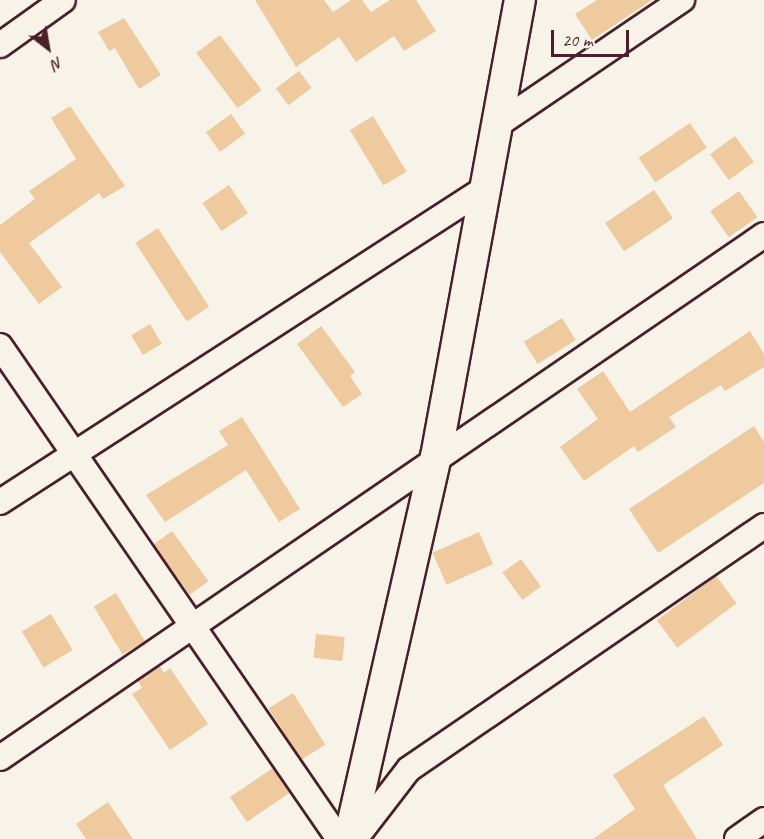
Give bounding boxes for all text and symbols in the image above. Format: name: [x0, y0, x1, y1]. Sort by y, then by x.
north arrow: [18, 18, 78, 78]
scale bar: [554, 18, 632, 56]
text: 20 m: [562, 29, 593, 51]
text: N: [48, 52, 67, 75]

